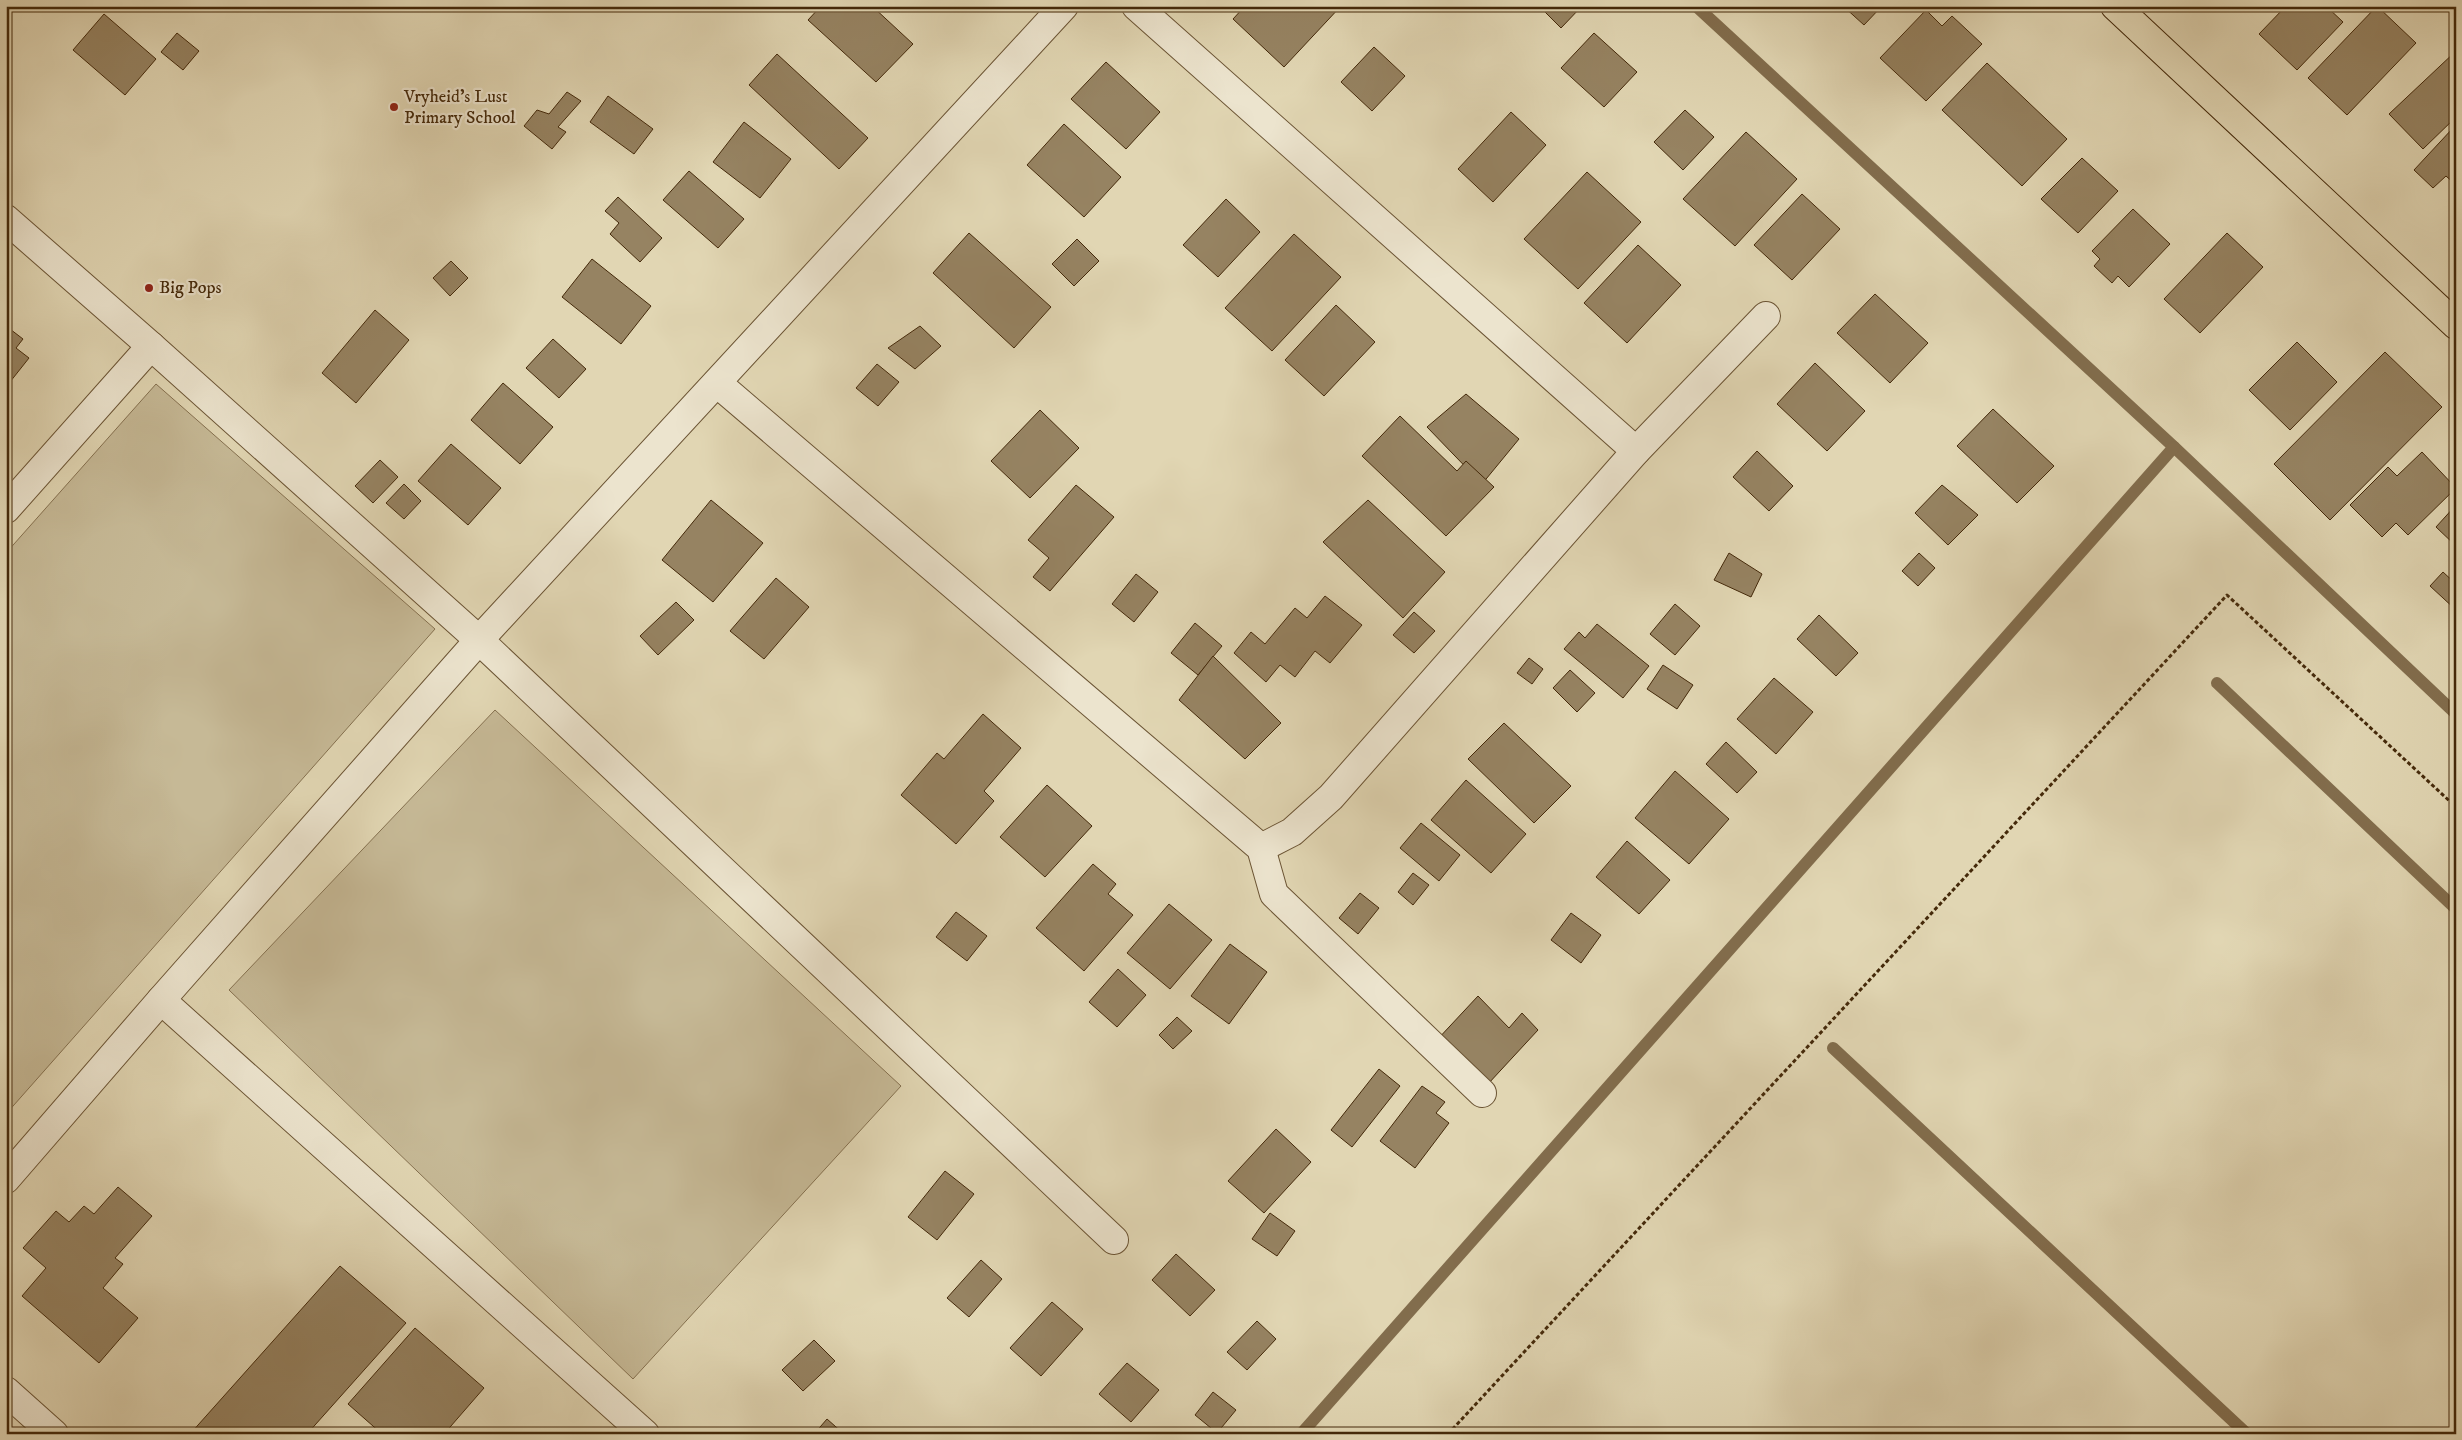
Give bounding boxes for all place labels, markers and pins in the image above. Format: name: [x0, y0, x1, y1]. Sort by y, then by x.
place label: Vryheid's Lust Primary School: [403, 86, 516, 129]
marker: Vryheid's Lust Primary School: [388, 101, 400, 113]
place label: Big Pops: [159, 277, 221, 299]
marker: Big Pops: [143, 282, 155, 294]

